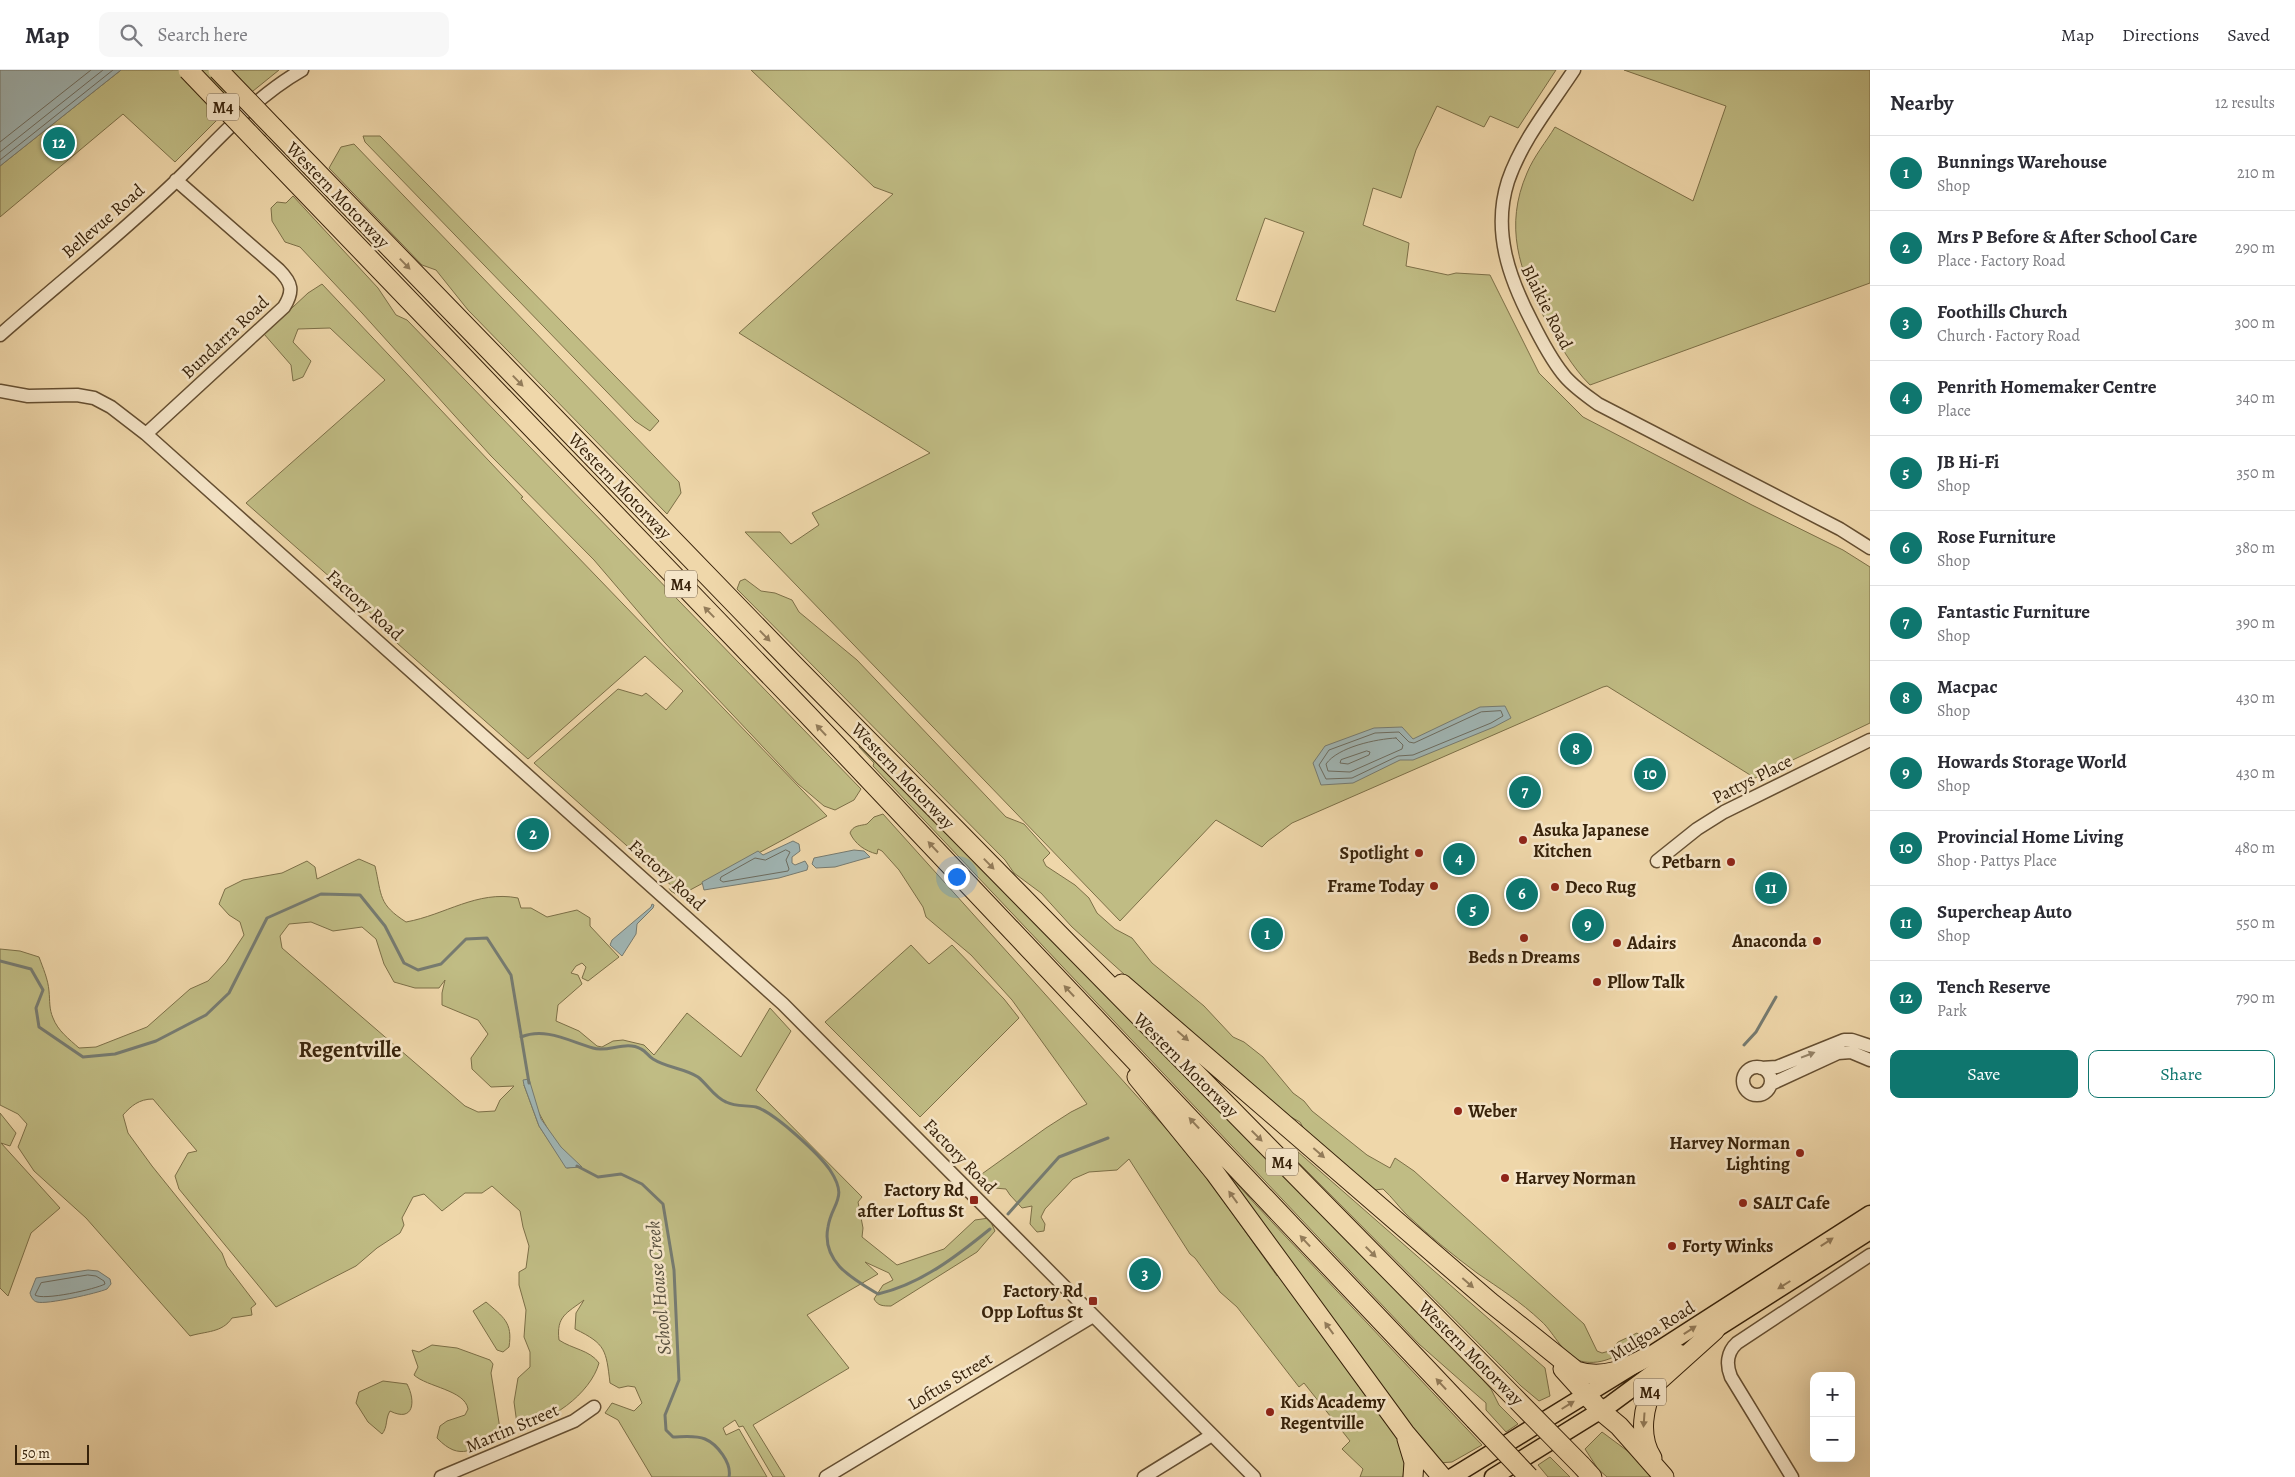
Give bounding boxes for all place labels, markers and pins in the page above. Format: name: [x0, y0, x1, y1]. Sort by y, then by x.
pin: 12: [43, 124, 75, 162]
pin: 8: [1560, 730, 1592, 768]
pin: 10: [1634, 755, 1666, 793]
pin: 7: [1509, 773, 1541, 811]
pin: 2: [517, 815, 549, 853]
place label: Asuka Japanese Kitchen: [1532, 818, 1649, 863]
marker: Asuka Japanese Kitchen: [1517, 834, 1529, 846]
pin: 4: [1443, 840, 1475, 878]
place label: Spotlight: [1339, 841, 1409, 865]
marker: Spotlight: [1413, 847, 1425, 859]
place label: Petbarn: [1662, 850, 1721, 874]
marker: Petbarn: [1725, 856, 1737, 868]
pin: 11: [1755, 869, 1787, 907]
place label: Frame Today: [1327, 874, 1425, 898]
pin: 6: [1506, 875, 1538, 913]
place label: Deco Rug: [1565, 875, 1637, 899]
marker: Frame Today: [1428, 880, 1440, 892]
marker: Deco Rug: [1549, 881, 1561, 893]
pin: 5: [1457, 891, 1489, 929]
pin: 9: [1572, 906, 1604, 944]
pin: 1: [1251, 915, 1283, 953]
place label: Anaconda: [1731, 929, 1807, 953]
place label: Adairs: [1626, 931, 1676, 955]
marker: Beds n Dreams: [1518, 932, 1530, 944]
marker: Anaconda: [1811, 935, 1823, 947]
marker: Adairs: [1611, 937, 1623, 949]
place label: Beds n Dreams: [1468, 945, 1580, 969]
place label: Pllow Talk: [1607, 970, 1685, 994]
marker: Pllow Talk: [1591, 976, 1603, 988]
place label: Weber: [1467, 1099, 1518, 1123]
marker: Weber: [1452, 1105, 1464, 1117]
place label: Harvey Norman Lighting: [1669, 1131, 1791, 1176]
marker: Harvey Norman Lighting: [1794, 1147, 1806, 1159]
place label: Harvey Norman: [1515, 1166, 1636, 1190]
marker: Harvey Norman: [1499, 1172, 1511, 1184]
place label: Factory Rd after Loftus St: [858, 1178, 964, 1223]
place label: SALT Cafe: [1753, 1191, 1830, 1215]
marker: Factory Rd after Loftus St: [968, 1194, 980, 1206]
marker: SALT Cafe: [1737, 1197, 1749, 1209]
place label: Forty Winks: [1682, 1234, 1773, 1258]
marker: Forty Winks: [1666, 1240, 1678, 1252]
pin: 3: [1129, 1255, 1161, 1293]
place label: Factory Rd Opp Loftus St: [982, 1279, 1083, 1324]
marker: Factory Rd Opp Loftus St: [1087, 1295, 1099, 1307]
place label: Kids Academy Regentville: [1280, 1390, 1386, 1435]
marker: Kids Academy Regentville: [1264, 1406, 1276, 1418]

